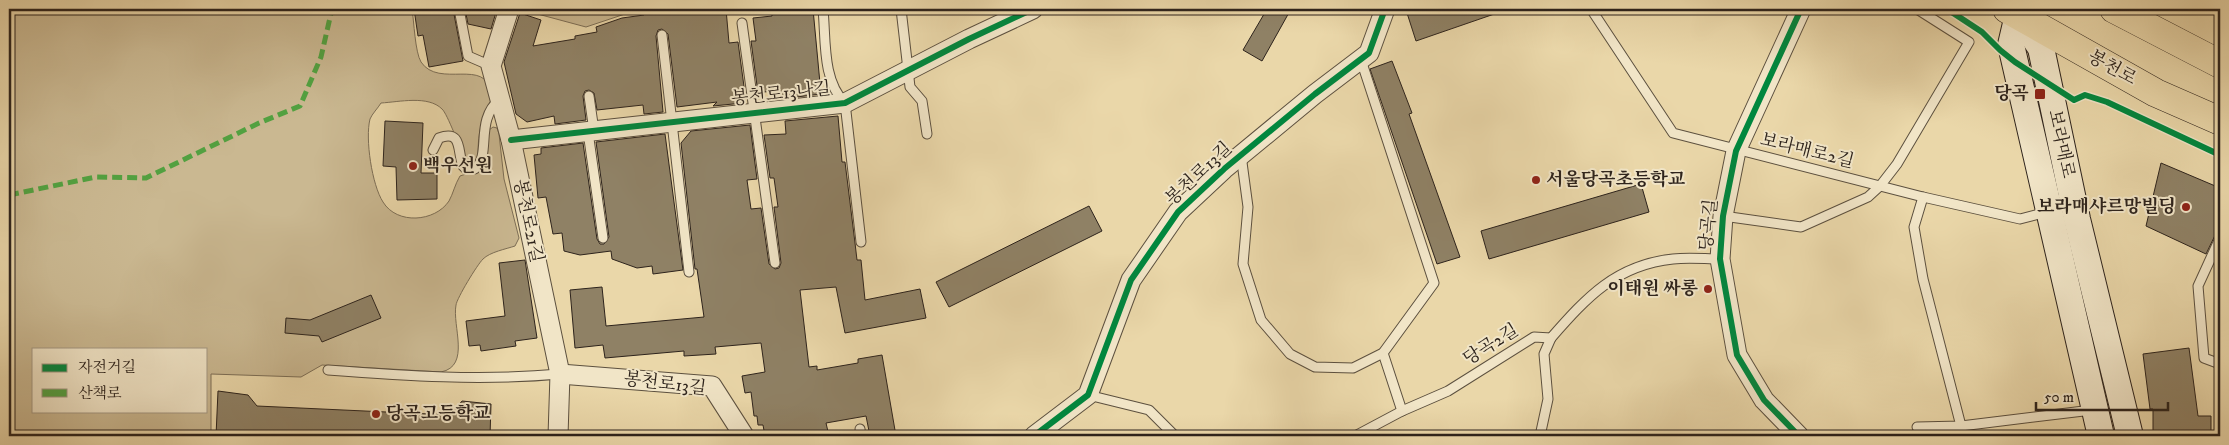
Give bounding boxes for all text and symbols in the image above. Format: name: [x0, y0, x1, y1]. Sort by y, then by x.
street label: 봉천로: [2084, 46, 2140, 90]
street label: 봉천로13나길: [730, 78, 832, 110]
place label: 당곡: [1994, 83, 2029, 105]
marker: 당곡: [2033, 87, 2047, 101]
street label: 보라매로: [2043, 108, 2079, 180]
street label: 보라매로2길: [1758, 129, 1856, 173]
street label: 봉천로13길: [1161, 138, 1237, 210]
place label: 백우선원: [423, 155, 493, 177]
marker: 백우선원: [407, 160, 419, 172]
place label: 서울당곡초등학교: [1546, 169, 1686, 191]
marker: 서울당곡초등학교: [1530, 174, 1542, 186]
street label: 봉천로21길: [508, 177, 548, 265]
place label: 보라매샤르망빌딩: [2037, 196, 2176, 218]
street label: 당곡길: [1695, 198, 1723, 252]
marker: 보라매샤르망빌딩: [2180, 201, 2192, 213]
place label: 이태원 싸롱: [1607, 278, 1699, 300]
marker: 이태원 싸롱: [1702, 283, 1714, 295]
street label: 당곡2길: [1459, 320, 1523, 370]
legend: [32, 348, 208, 412]
text: 자전거길: [78, 358, 136, 377]
street label: 봉천로13길: [623, 368, 707, 400]
scale bar: [2036, 380, 2169, 412]
text: 산책로: [78, 384, 122, 403]
text: 50 m: [2044, 388, 2074, 407]
place label: 당곡고등학교: [386, 403, 491, 425]
marker: 당곡고등학교: [370, 408, 382, 420]

